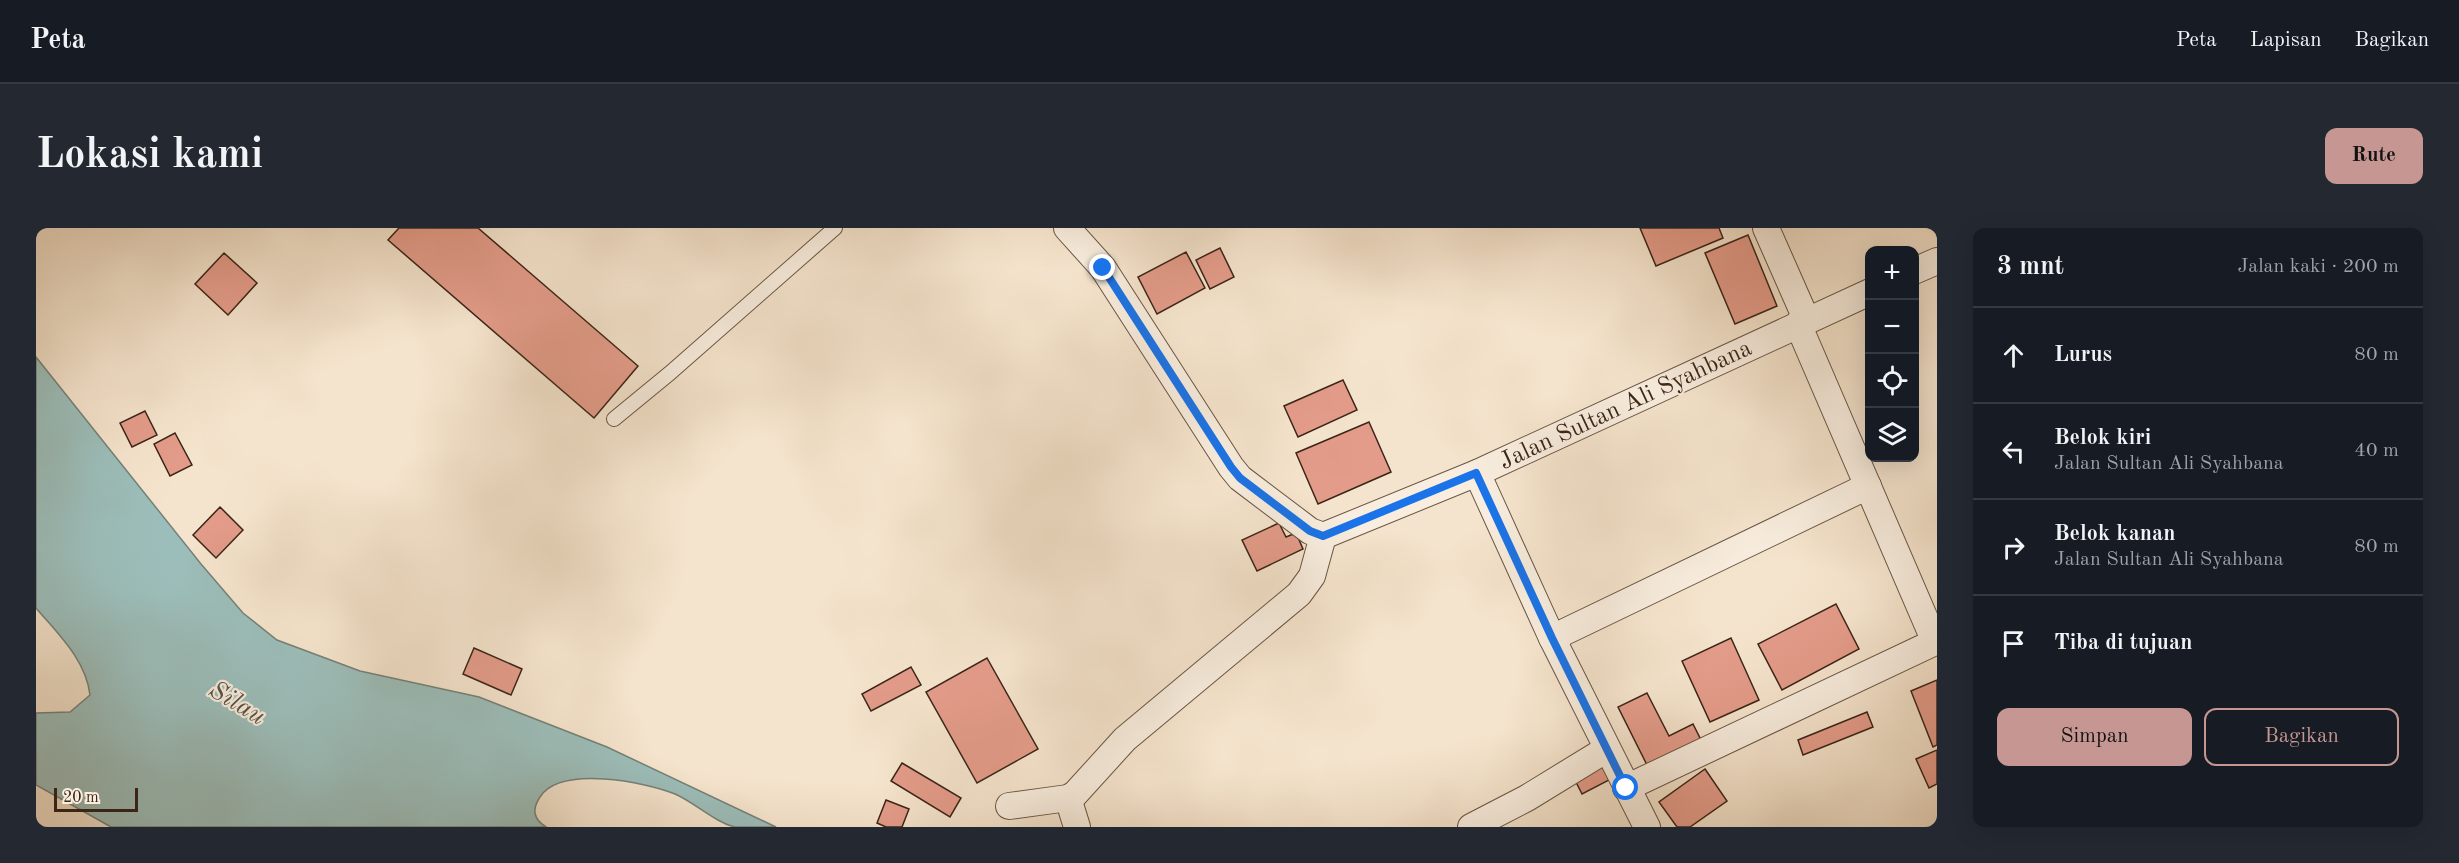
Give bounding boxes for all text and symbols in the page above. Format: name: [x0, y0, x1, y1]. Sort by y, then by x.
text: Peta: [30, 27, 86, 55]
text: Peta: [2176, 30, 2217, 51]
text: Lapisan: [2250, 30, 2321, 51]
text: Bagikan: [2354, 30, 2429, 51]
button: Rute: [2325, 128, 2423, 184]
text: Lokasi kami: [36, 135, 263, 177]
map controls: [1865, 246, 1919, 462]
button: +: [1865, 246, 1919, 300]
route end: [1089, 254, 1115, 280]
text: 3 mnt: [1997, 254, 2064, 280]
text: Jalan kaki · 200 m: [2237, 257, 2399, 277]
button: −: [1865, 300, 1919, 354]
street label: Jalan Sultan Ali Syahbana: [1496, 337, 1756, 475]
icon: ahead: [1997, 339, 2030, 372]
text: Lurus: [2054, 344, 2112, 366]
text: 80 m: [2354, 345, 2399, 365]
button: locate: [1865, 354, 1919, 408]
button: layers: [1865, 408, 1919, 462]
text: Belok kiri: [2054, 427, 2151, 449]
icon: left: [1997, 435, 2030, 468]
text: 40 m: [2354, 441, 2399, 461]
text: Jalan Sultan Ali Syahbana: [2054, 454, 2284, 474]
text: Belok kanan: [2054, 523, 2176, 545]
icon: right: [1997, 531, 2030, 564]
text: 80 m: [2354, 537, 2399, 557]
text: Jalan Sultan Ali Syahbana: [2054, 550, 2284, 570]
icon: arrive: [1997, 627, 2030, 660]
text: Tiba di tujuan: [2054, 632, 2192, 654]
water label: Silau: [204, 677, 270, 731]
button: Simpan: [1997, 708, 2192, 766]
button: Bagikan: [2204, 708, 2399, 766]
route start: [1612, 774, 1638, 800]
scale bar: [54, 785, 138, 812]
text: 20 m: [63, 790, 99, 806]

